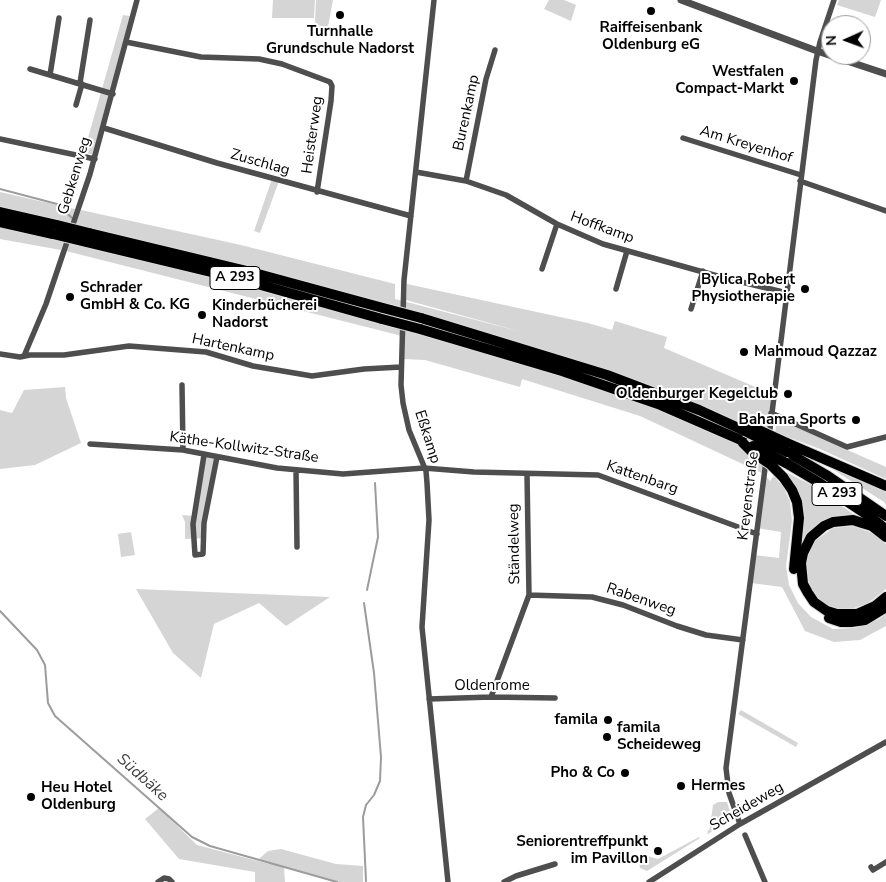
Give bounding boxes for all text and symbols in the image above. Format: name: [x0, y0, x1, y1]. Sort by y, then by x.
marker: Raiffeisenbank Oldenburg eG: [645, 5, 657, 17]
marker: Turnhalle Grundschule Nadorst: [334, 9, 346, 21]
north arrow: [821, 15, 871, 65]
place label: Raiffeisenbank Oldenburg eG: [600, 19, 702, 54]
place label: Turnhalle Grundschule Nadorst: [266, 23, 414, 58]
text: N: [822, 35, 841, 46]
place label: Westfalen Compact-Markt: [675, 63, 784, 98]
street label: Burenkamp: [450, 73, 484, 153]
marker: Westfalen Compact-Markt: [788, 75, 800, 87]
street label: Heisterweg: [299, 95, 327, 175]
street label: Am Kreyenhof: [697, 122, 795, 168]
street label: Gebkenweg: [55, 135, 95, 217]
street label: Zuschlag: [228, 146, 292, 180]
street label: Hoffkamp: [568, 208, 636, 248]
road number: A 293: [210, 266, 260, 290]
place label: Bylica Robert Physiotherapie: [691, 271, 795, 306]
place label: Schrader GmbH & Co. KG: [80, 279, 190, 314]
marker: Bylica Robert Physiotherapie: [799, 283, 811, 295]
marker: Schrader GmbH & Co. KG: [64, 291, 76, 303]
place label: Kinderbücherei Nadorst: [212, 297, 317, 332]
marker: Kinderbücherei Nadorst: [196, 309, 208, 321]
street label: Hartenkamp: [190, 330, 276, 366]
place label: Mahmoud Qazzaz: [754, 343, 877, 361]
marker: Mahmoud Qazzaz: [738, 346, 750, 358]
place label: Oldenburger Kegelclub: [616, 385, 778, 403]
marker: Oldenburger Kegelclub: [782, 388, 794, 400]
street label: Eßkamp: [410, 408, 444, 466]
place label: Bahama Sports: [739, 411, 846, 429]
marker: Bahama Sports: [850, 414, 862, 426]
street label: Käthe-Kollwitz-Straße: [168, 429, 320, 467]
street label: Kreyenstraße: [735, 451, 763, 541]
street label: Kattenbarg: [604, 457, 680, 499]
road number: A 293: [812, 482, 862, 506]
street label: Ständelweg: [505, 503, 525, 585]
street label: Rabenweg: [604, 580, 678, 620]
street label: Oldenrome: [454, 677, 530, 695]
place label: famila: [554, 711, 598, 729]
marker: famila: [602, 714, 614, 726]
place label: famila Scheideweg: [617, 719, 701, 754]
marker: famila Scheideweg: [601, 731, 613, 743]
water label: Südbäke: [112, 750, 172, 806]
place label: Pho & Co: [551, 764, 615, 782]
marker: Pho & Co: [619, 767, 631, 779]
place label: Hermes: [691, 777, 745, 795]
place label: Heu Hotel Oldenburg: [41, 779, 116, 814]
street label: Scheideweg: [707, 779, 787, 835]
marker: Hermes: [675, 780, 687, 792]
marker: Heu Hotel Oldenburg: [25, 791, 37, 803]
place label: Seniorentreffpunkt im Pavillon: [516, 833, 648, 868]
marker: Seniorentreffpunkt im Pavillon: [652, 845, 664, 857]

